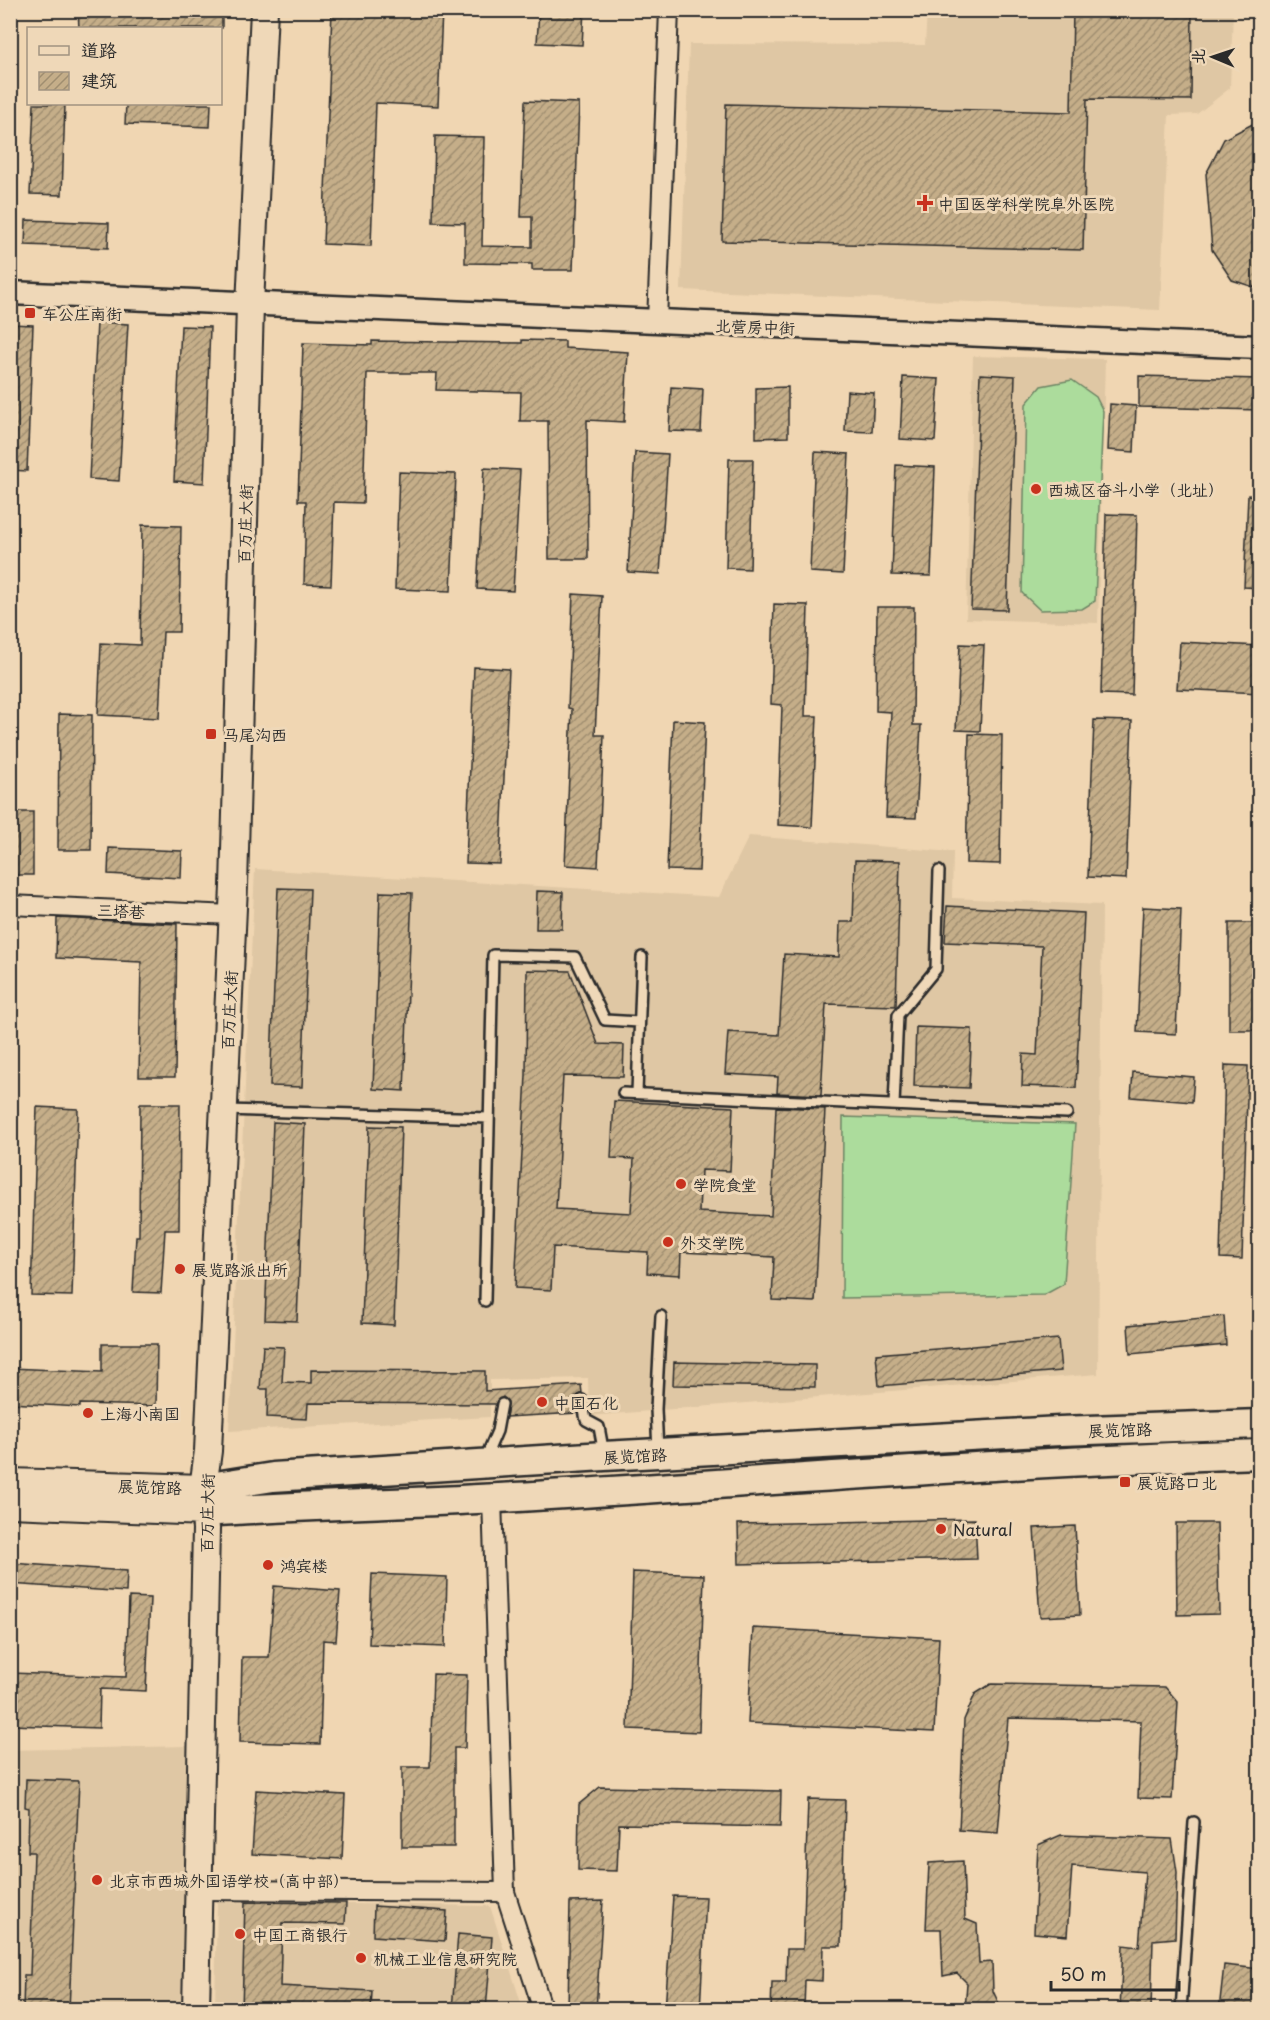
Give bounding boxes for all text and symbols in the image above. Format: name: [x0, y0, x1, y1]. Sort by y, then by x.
legend: [27, 27, 222, 105]
north arrow: [1183, 27, 1243, 87]
text: 道路: [81, 36, 117, 63]
text: 北: [1185, 48, 1209, 65]
text: 建筑: [81, 66, 117, 93]
place label: 中国医学科学院阜外医院: [938, 191, 1114, 215]
marker: 中国医学科学院阜外医院: [916, 194, 934, 212]
place label: 车公庄南街: [42, 301, 122, 325]
marker: 车公庄南街: [23, 306, 37, 320]
street label: 北营房中街: [715, 313, 795, 339]
place label: 西城区奋斗小学（北址）: [1048, 477, 1224, 501]
marker: 西城区奋斗小学（北址）: [1029, 482, 1043, 496]
street label: 百万庄大街: [231, 484, 257, 564]
place label: 马尾沟西: [223, 722, 287, 746]
marker: 马尾沟西: [204, 727, 218, 741]
street label: 三塔巷: [96, 897, 146, 923]
street label: 百万庄大街: [214, 969, 242, 1051]
place label: 学院食堂: [693, 1172, 757, 1196]
marker: 学院食堂: [674, 1177, 688, 1191]
place label: 外交学院: [680, 1230, 744, 1254]
marker: 外交学院: [661, 1235, 675, 1249]
place label: 展览路派出所: [192, 1257, 288, 1281]
marker: 展览路派出所: [173, 1262, 187, 1276]
place label: 中国石化: [554, 1390, 618, 1414]
marker: 中国石化: [535, 1395, 549, 1409]
place label: 上海小南国: [100, 1401, 180, 1425]
marker: 上海小南国: [81, 1406, 95, 1420]
street label: 展览馆路: [1088, 1416, 1152, 1442]
street label: 展览馆路: [602, 1441, 668, 1469]
place label: 展览路口北: [1137, 1470, 1217, 1494]
street label: 展览馆路: [118, 1473, 182, 1499]
street label: 百万庄大街: [193, 1473, 219, 1553]
marker: 展览路口北: [1118, 1475, 1132, 1489]
place label: Natural: [953, 1517, 1013, 1541]
marker: Natural: [934, 1522, 948, 1536]
place label: 鸿宾楼: [280, 1553, 328, 1577]
marker: 鸿宾楼: [261, 1558, 275, 1572]
place label: 北京市西城外国语学校（高中部）: [109, 1868, 349, 1892]
marker: 北京市西城外国语学校（高中部）: [90, 1873, 104, 1887]
place label: 中国工商银行: [252, 1922, 348, 1946]
marker: 中国工商银行: [233, 1927, 247, 1941]
place label: 机械工业信息研究院: [373, 1946, 517, 1970]
marker: 机械工业信息研究院: [354, 1951, 368, 1965]
scale bar: [1051, 1954, 1178, 1992]
text: 50 m: [1060, 1960, 1107, 1987]

